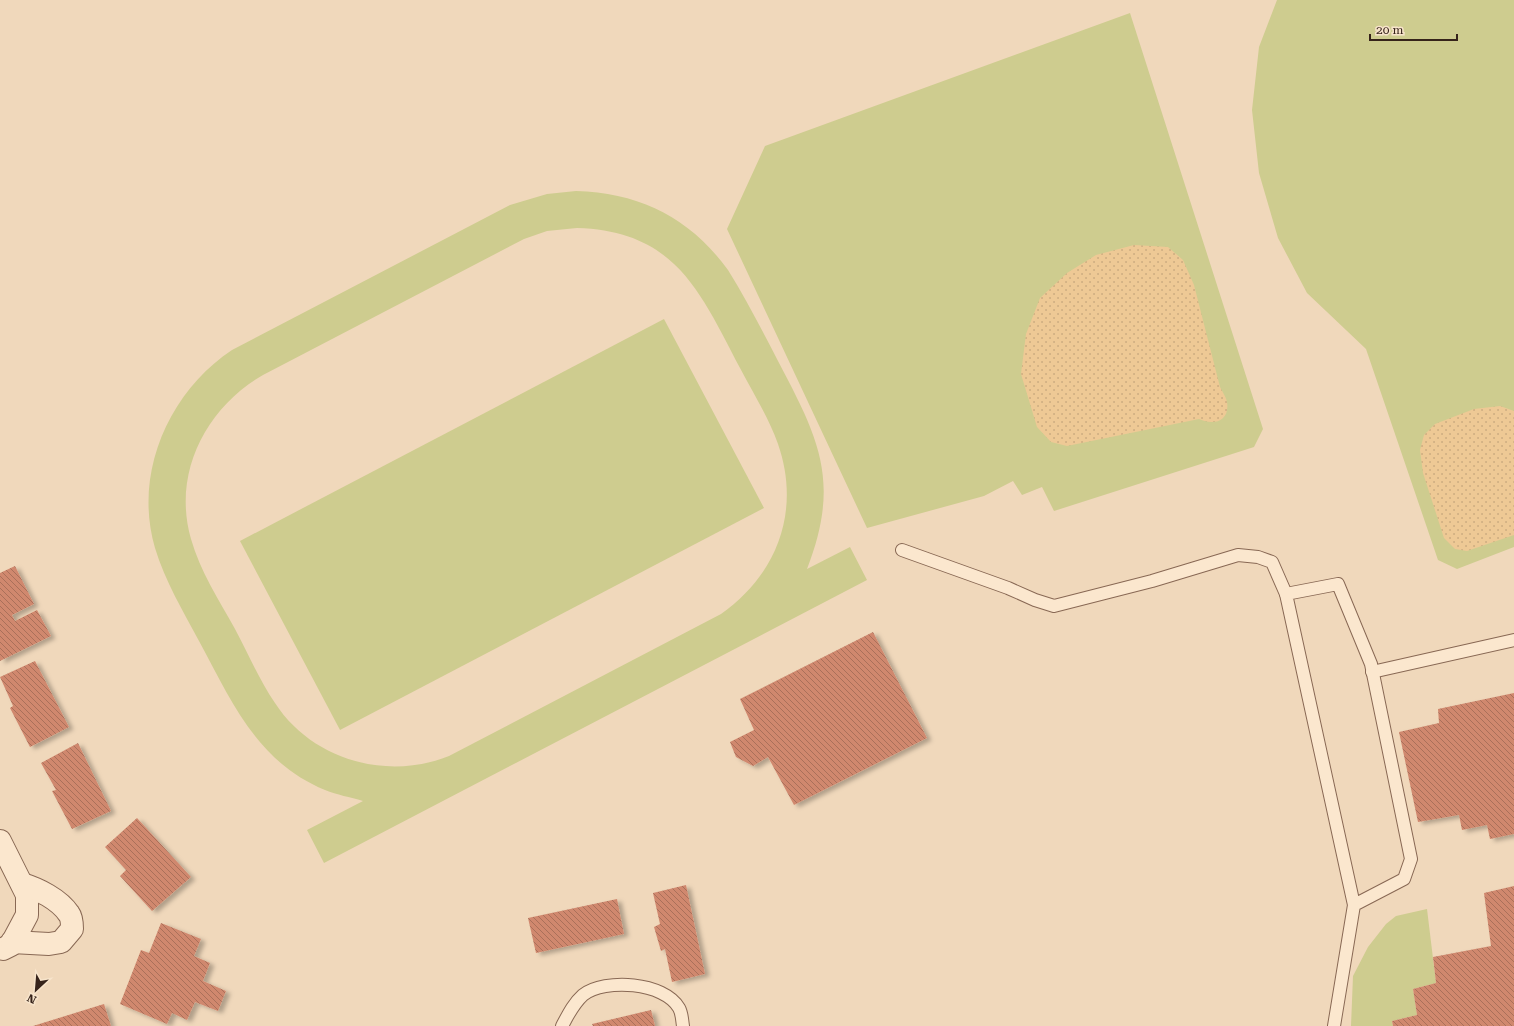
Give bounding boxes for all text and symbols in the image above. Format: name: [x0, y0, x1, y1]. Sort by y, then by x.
scale bar: [1370, 16, 1457, 42]
text: 20 m: [1376, 23, 1403, 37]
north arrow: [16, 970, 56, 1010]
text: N: [25, 991, 38, 1006]

